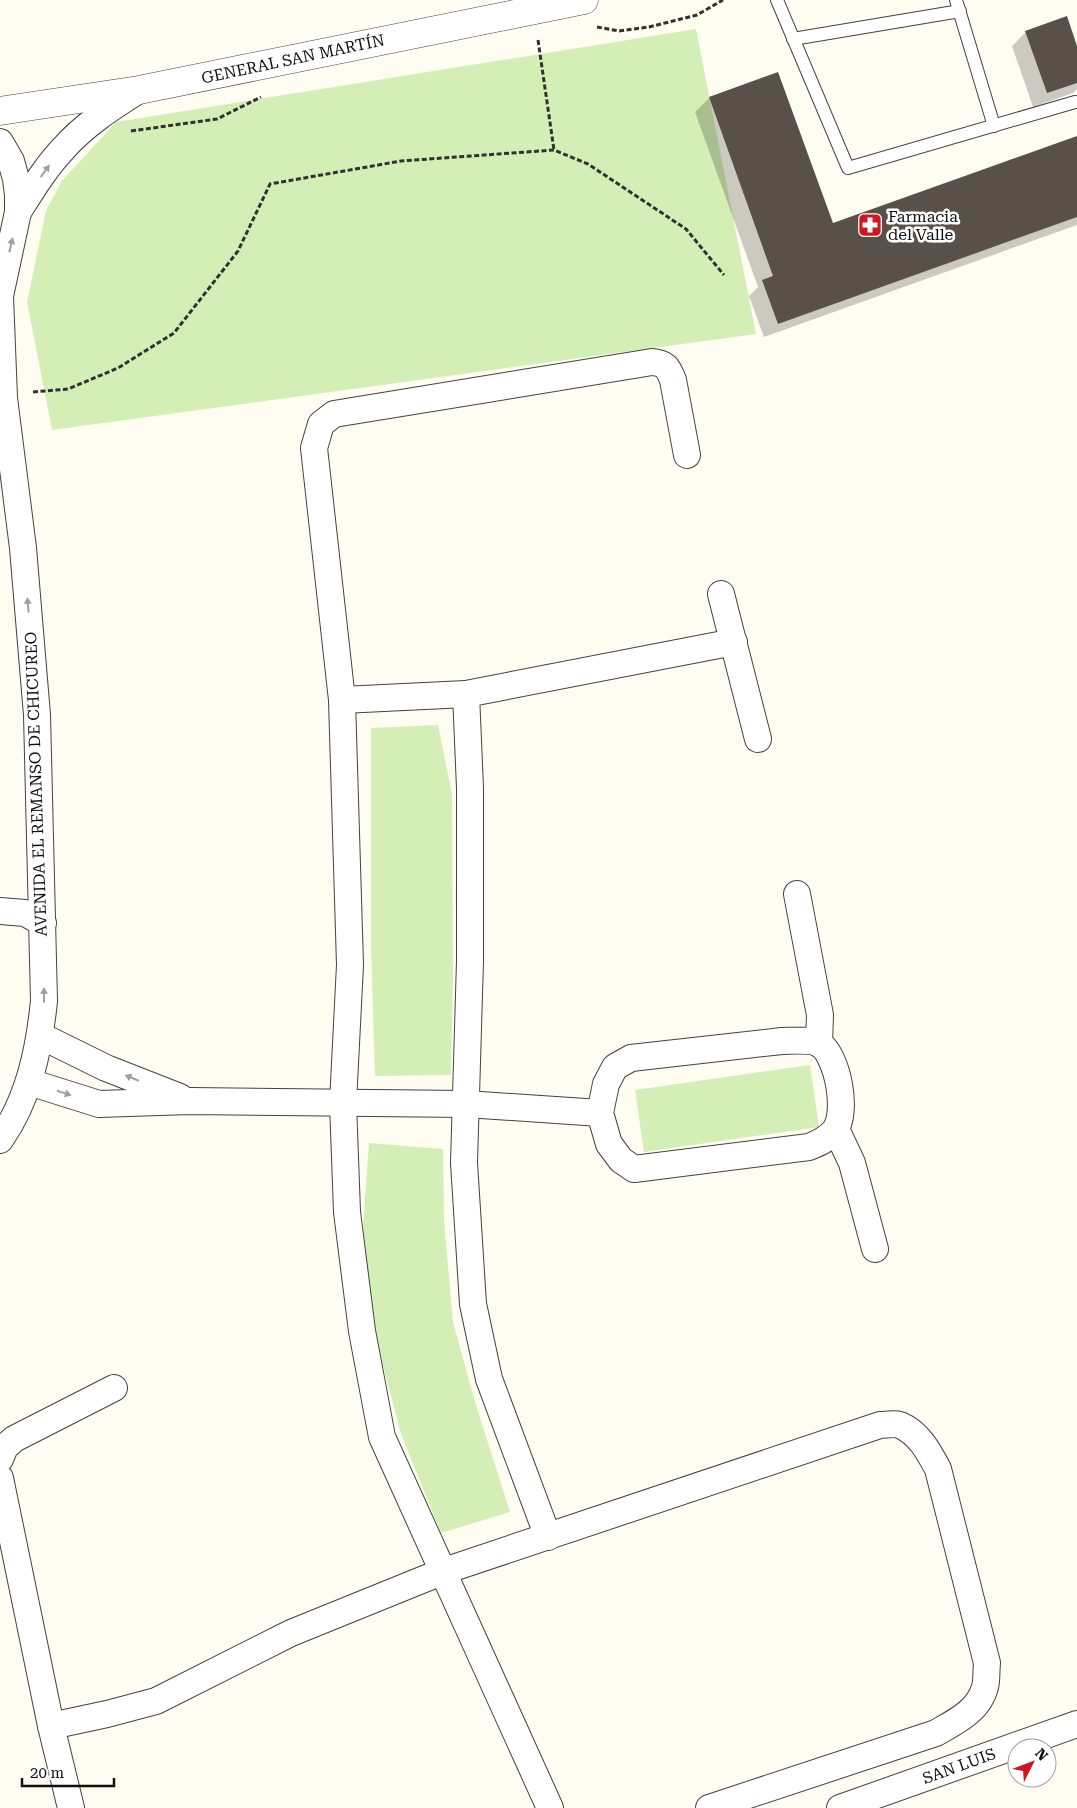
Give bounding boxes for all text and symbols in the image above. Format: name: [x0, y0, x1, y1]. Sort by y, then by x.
street label: GENERAL SAN MARTÍN: [200, 30, 386, 88]
one-way arrow: [40, 164, 50, 178]
place label: Farmacia del Valle: [888, 207, 958, 244]
pharmacy icon: Farmacia del Valle: [857, 212, 883, 238]
one-way arrow: [7, 237, 15, 252]
one-way arrow: [24, 597, 32, 613]
street label: AVENIDA EL REMANSO DE CHICUREO: [21, 631, 51, 937]
one-way arrow: [40, 987, 48, 1003]
one-way arrow: [124, 1074, 139, 1082]
one-way arrow: [57, 1090, 72, 1097]
north arrow: [1007, 1738, 1057, 1788]
street label: SAN LUIS: [920, 1744, 998, 1788]
text: N: [1032, 1745, 1051, 1764]
scale bar: [22, 1756, 115, 1788]
text: 20 m: [30, 1764, 65, 1782]

